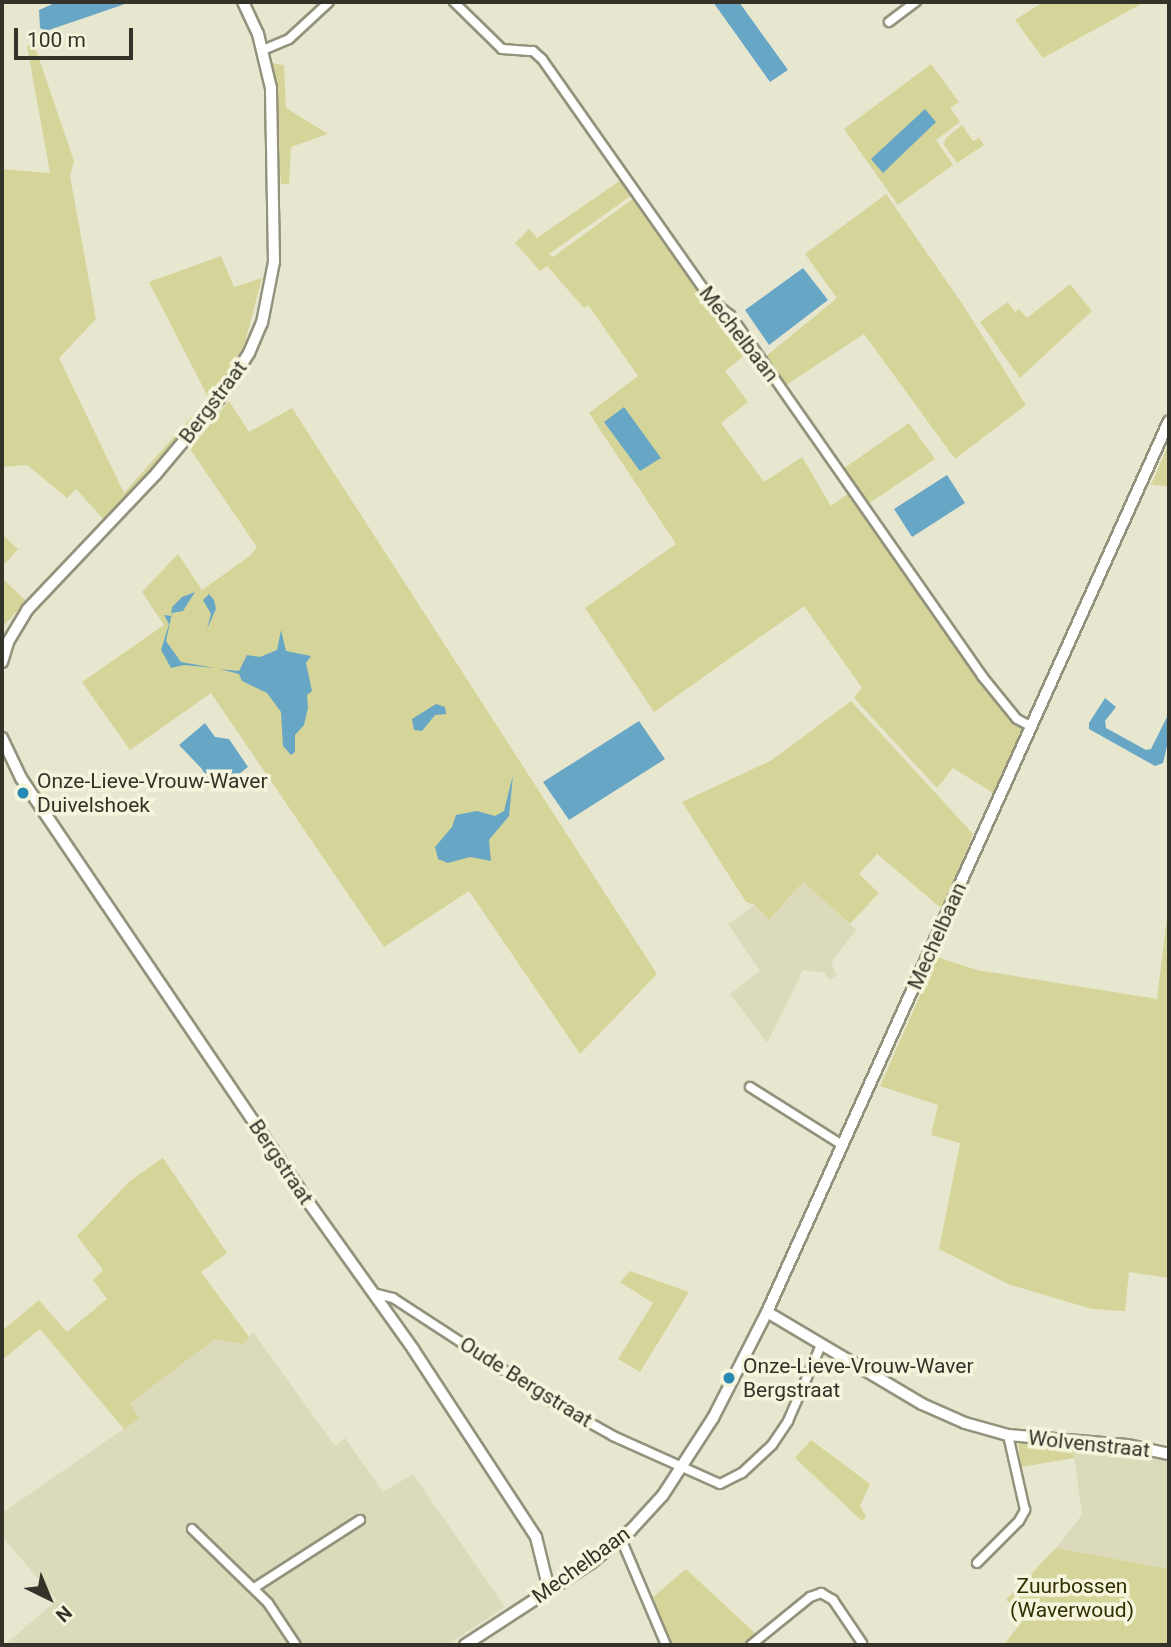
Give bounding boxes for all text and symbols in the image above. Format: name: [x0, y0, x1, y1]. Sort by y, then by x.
scale bar: [18, 14, 136, 58]
text: 100 m: [27, 28, 86, 52]
street label: Mechelbaan: [694, 281, 784, 387]
street label: Bergstraat: [174, 356, 252, 448]
place label: Onze-Lieve-Vrouw-Waver Duivelshoek: [37, 768, 268, 818]
marker: Onze-Lieve-Vrouw-Waver Duivelshoek: [15, 785, 31, 801]
street label: Mechelbaan: [902, 879, 972, 993]
street label: Bergstraat: [243, 1115, 319, 1209]
street label: Oude Bergstraat: [455, 1331, 597, 1433]
place label: Onze-Lieve-Vrouw-Waver Bergstraat: [743, 1353, 974, 1403]
marker: Onze-Lieve-Vrouw-Waver Bergstraat: [721, 1370, 737, 1386]
street label: Wolvenstraat: [1027, 1425, 1151, 1463]
street label: Mechelbaan: [527, 1521, 635, 1609]
north arrow: [14, 1563, 84, 1633]
park label: Zuurbossen (Waverwoud): [1010, 1573, 1134, 1623]
text: N: [51, 1601, 76, 1627]

